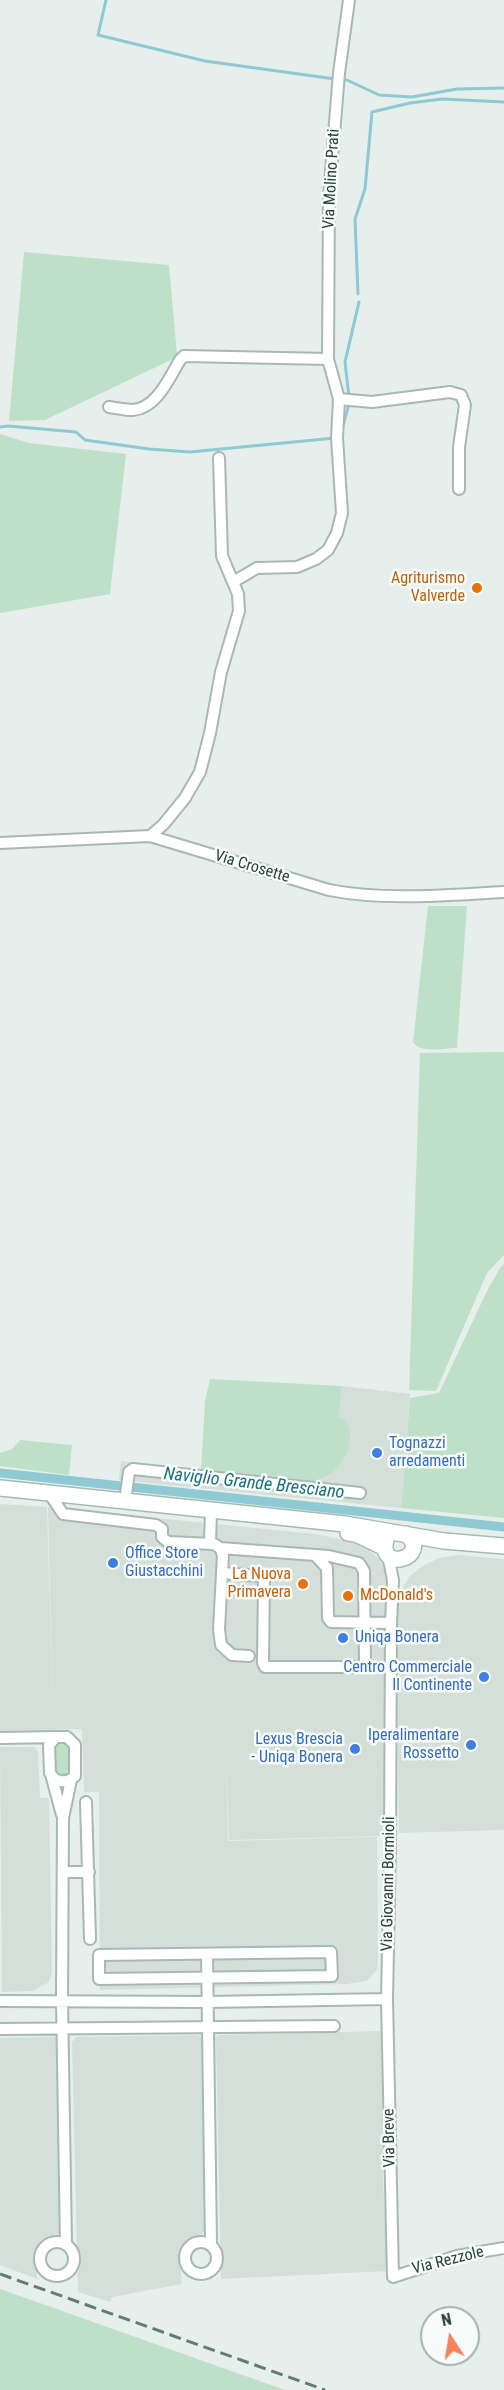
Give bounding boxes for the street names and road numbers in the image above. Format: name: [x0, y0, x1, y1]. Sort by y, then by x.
street label: Via Molino Prati: [320, 128, 344, 230]
street label: Via Crosette: [212, 846, 292, 888]
street label: Via Giovanni Bormioli: [378, 1816, 400, 1952]
street label: Via Breve: [380, 2108, 400, 2168]
street label: Via Rezzole: [410, 2243, 486, 2279]

